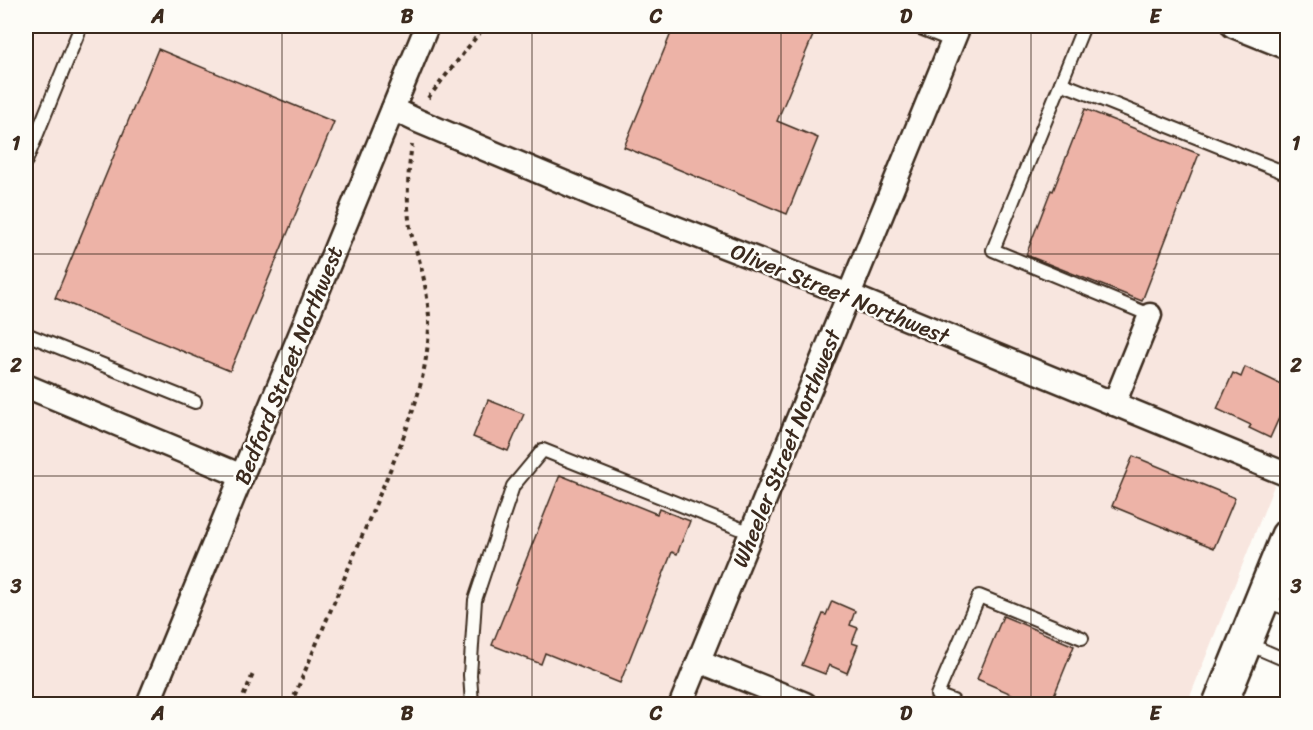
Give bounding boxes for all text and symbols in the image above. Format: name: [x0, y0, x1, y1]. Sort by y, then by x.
text: A: [150, 0, 165, 34]
text: B: [401, 0, 414, 34]
text: C: [649, 0, 663, 34]
text: D: [900, 0, 913, 34]
text: E: [1149, 0, 1162, 34]
text: 1: [12, 126, 21, 161]
text: 1: [1292, 126, 1301, 161]
street label: Oliver Street Northwest: [724, 232, 956, 356]
street label: Bedford Street Northwest: [223, 239, 354, 491]
street label: Wheeler Street Northwest: [721, 322, 853, 573]
text: 2: [9, 348, 22, 383]
text: 2: [1289, 348, 1302, 383]
text: 3: [10, 569, 22, 604]
text: 3: [1290, 569, 1302, 604]
text: A: [150, 696, 165, 730]
text: B: [401, 696, 414, 730]
text: C: [649, 696, 663, 730]
text: D: [900, 696, 913, 730]
text: E: [1149, 696, 1162, 730]

